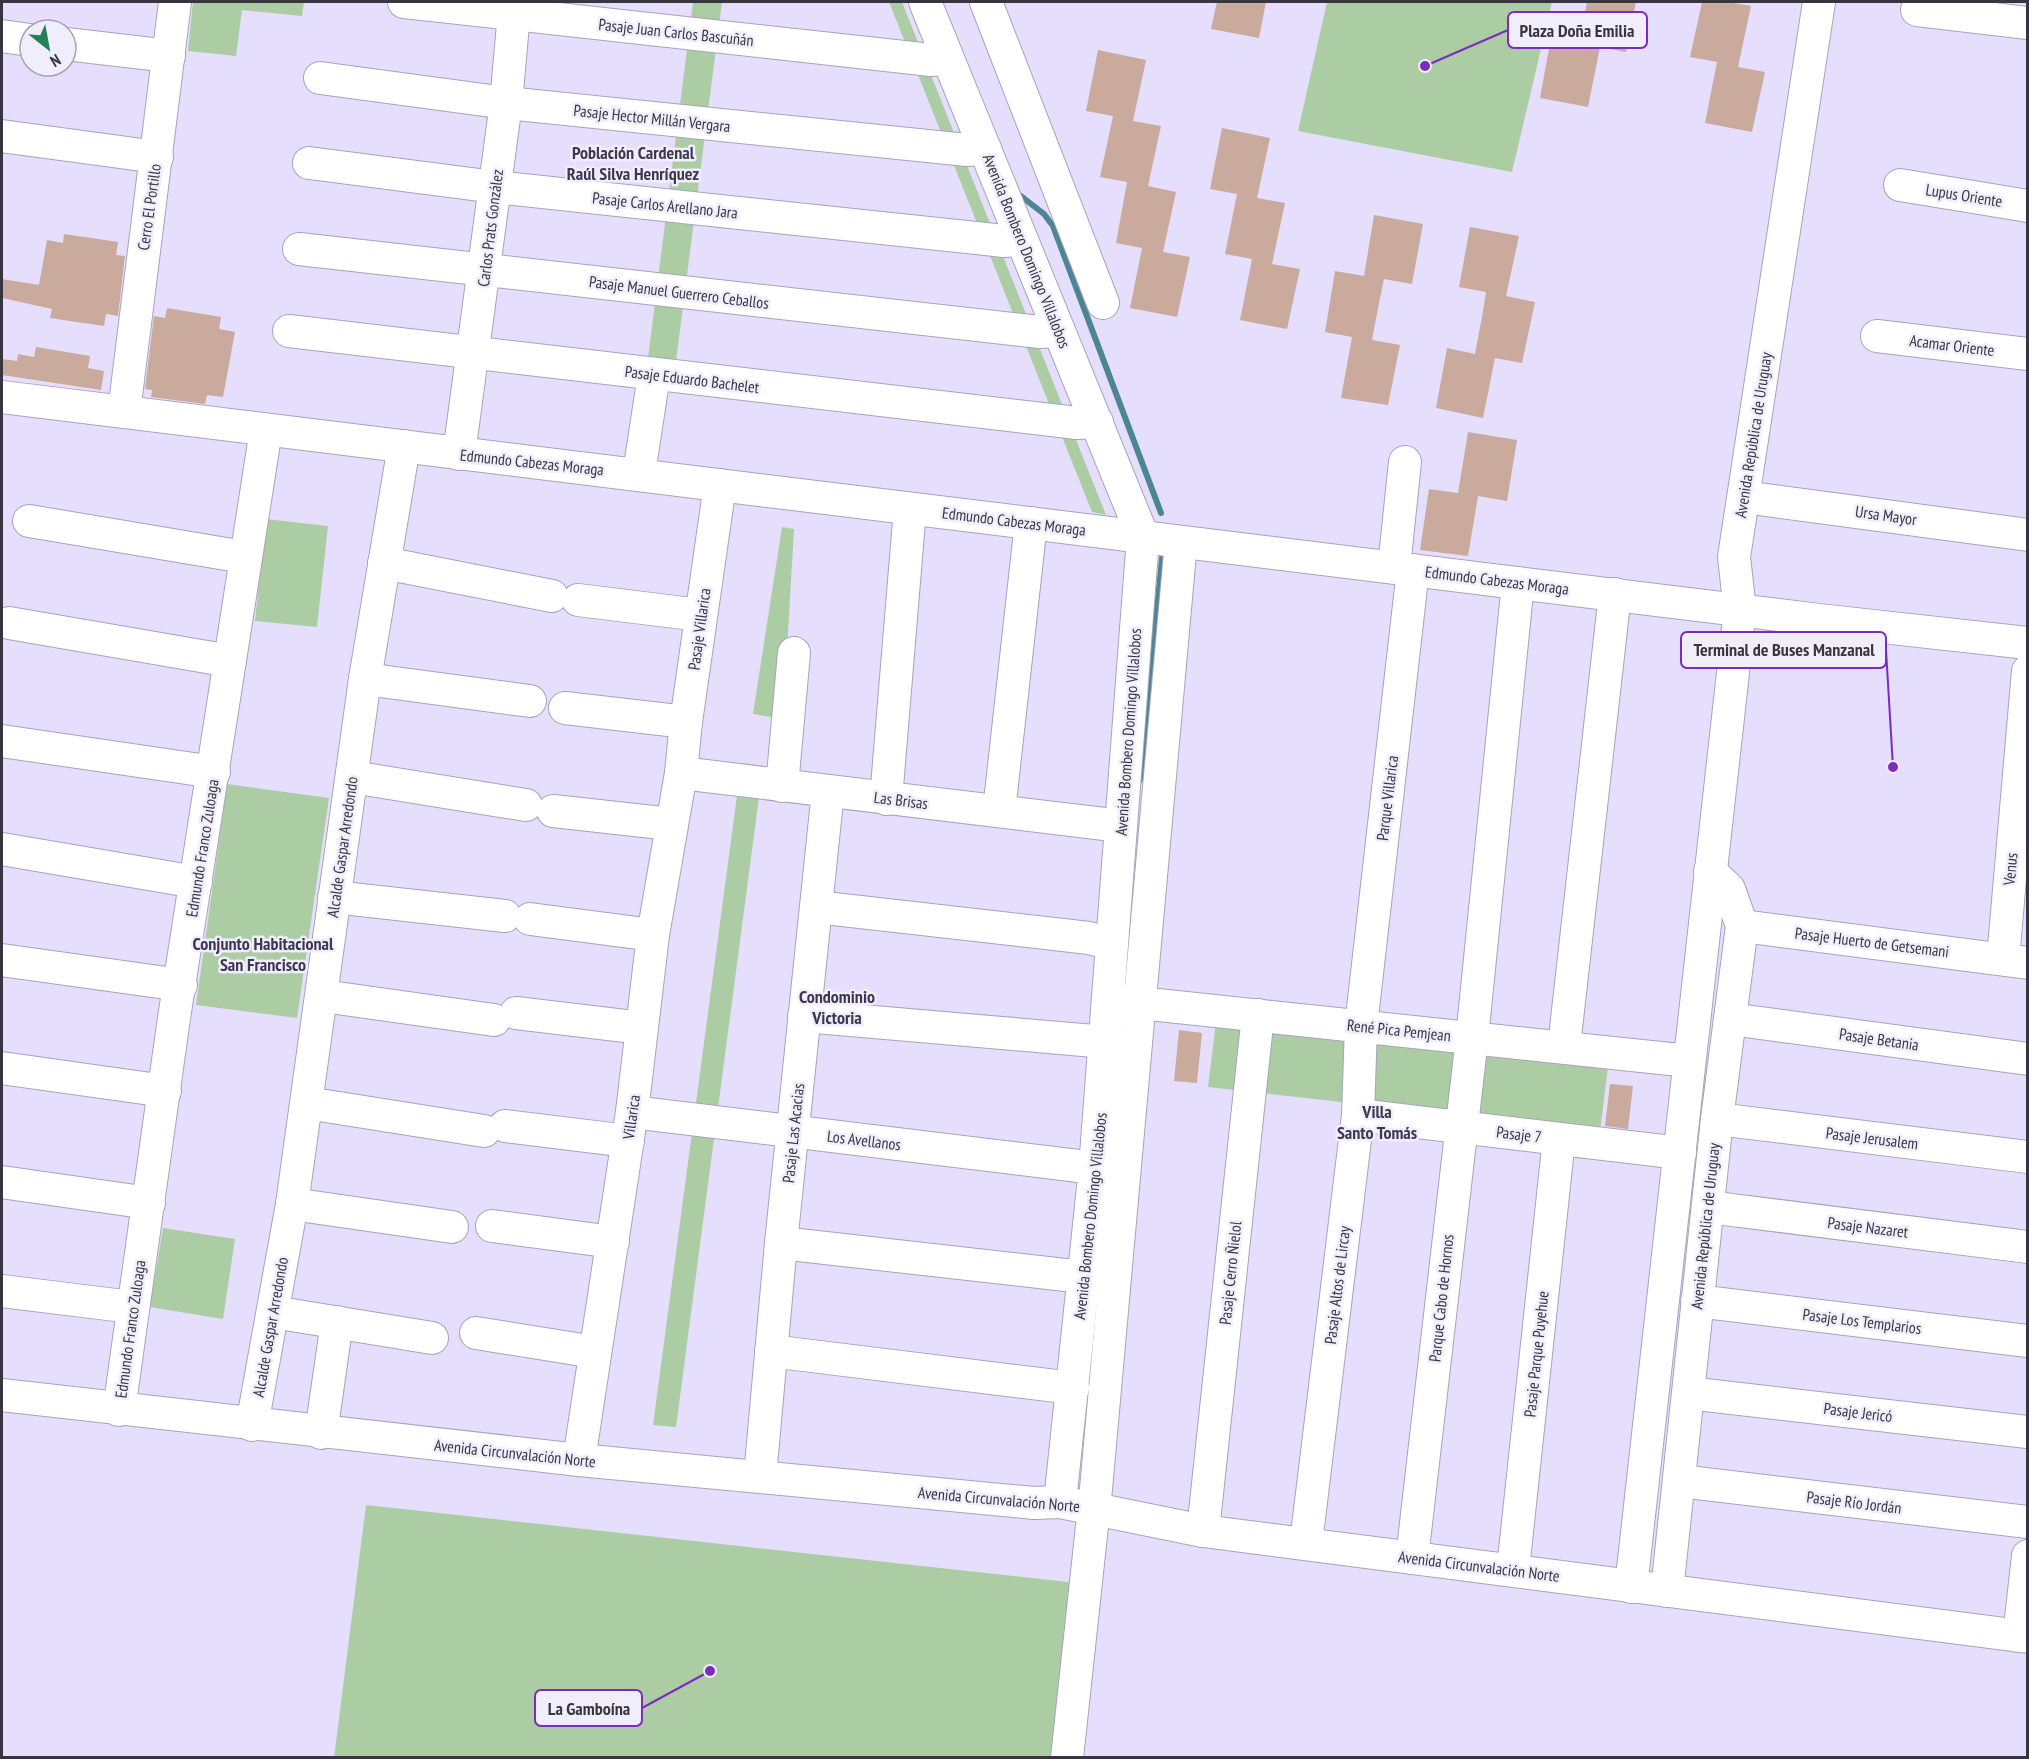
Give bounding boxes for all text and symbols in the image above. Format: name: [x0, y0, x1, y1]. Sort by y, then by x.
callout: Plaza Doña Emilia: [1508, 12, 1647, 48]
street label: Pasaje Juan Carlos Bascuñán: [597, 14, 755, 50]
north arrow: [18, 18, 78, 78]
text: Plaza Doña Emilia: [1520, 19, 1634, 42]
text: N: [47, 50, 65, 72]
street label: Pasaje Hector Millán Vergara: [573, 100, 731, 136]
district label: Población Cardenal Raúl Silva Henríquez: [567, 141, 699, 185]
street label: Avenida Bombero Domingo Villalobos: [979, 151, 1075, 351]
street label: Cerro El Portillo: [133, 162, 165, 252]
street label: Carlos Prats González: [473, 168, 507, 288]
street label: Lupus Oriente: [1924, 179, 2004, 211]
street label: Pasaje Carlos Arellano Jara: [591, 187, 739, 223]
street label: Pasaje Manuel Guerrero Ceballos: [588, 271, 770, 313]
street label: Acamar Oriente: [1908, 330, 1996, 360]
street label: Avenida República de Uruguay: [1730, 351, 1776, 519]
street label: Pasaje Eduardo Bachelet: [624, 361, 761, 397]
street label: Edmundo Cabezas Moraga: [459, 445, 605, 479]
street label: Ursa Mayor: [1854, 501, 1919, 529]
street label: Edmundo Cabezas Moraga: [941, 502, 1087, 540]
street label: Edmundo Cabezas Moraga: [1424, 561, 1570, 599]
street label: Pasaje Villarica: [683, 587, 715, 671]
street label: Avenida Bombero Domingo Villalobos: [1111, 628, 1145, 836]
callout: Terminal de Buses Manzanal: [1681, 632, 1886, 668]
text: Terminal de Buses Manzanal: [1693, 638, 1875, 661]
street label: Parque Villarica: [1372, 754, 1402, 842]
street label: Alcalde Gaspar Arredondo: [322, 775, 362, 919]
street label: Edmundo Franco Zuloaga: [181, 778, 223, 918]
street label: Las Brisas: [873, 787, 929, 813]
street label: Venus: [1999, 852, 2021, 887]
street label: Pasaje Huerto de Getsemani: [1794, 923, 1950, 961]
district label: Conjunto Habitacional San Francisco: [193, 932, 334, 976]
district label: Condominio Victoria: [799, 985, 875, 1029]
street label: René Pica Pemjean: [1346, 1015, 1452, 1045]
street label: Pasaje Betania: [1838, 1024, 1920, 1054]
street label: Pasaje Las Acacias: [778, 1082, 808, 1184]
street label: Villarica: [618, 1093, 644, 1142]
district label: Villa Santo Tomás: [1337, 1100, 1417, 1144]
street label: Avenida Bombero Domingo Villalobos: [1069, 1112, 1111, 1320]
street label: Pasaje 7: [1495, 1121, 1543, 1147]
street label: Pasaje Jerusalem: [1825, 1122, 1919, 1154]
street label: Los Avellanos: [826, 1126, 902, 1154]
street label: Avenida República de Uruguay: [1686, 1142, 1724, 1310]
street label: Pasaje Nazaret: [1827, 1212, 1910, 1242]
street label: Pasaje Cerro Ñielol: [1215, 1220, 1245, 1326]
street label: Pasaje Altos de Lircay: [1320, 1225, 1354, 1345]
street label: Parque Cabo de Hornos: [1424, 1233, 1458, 1363]
street label: Alcalde Gaspar Arredondo: [248, 1255, 292, 1399]
street label: Edmundo Franco Zuloaga: [110, 1259, 150, 1399]
street label: Pasaje Parque Puyehue: [1519, 1290, 1553, 1418]
street label: Pasaje Los Templarios: [1801, 1304, 1923, 1338]
street label: Pasaje Jericó: [1822, 1398, 1894, 1426]
street label: Avenida Circunvalación Norte: [433, 1435, 597, 1471]
street label: Avenida Circunvalación Norte: [917, 1482, 1081, 1516]
street label: Pasaje Río Jordán: [1805, 1486, 1903, 1518]
street label: Avenida Circunvalación Norte: [1397, 1546, 1561, 1586]
callout: La Gamboína: [535, 1690, 642, 1726]
text: La Gamboína: [548, 1697, 630, 1720]

